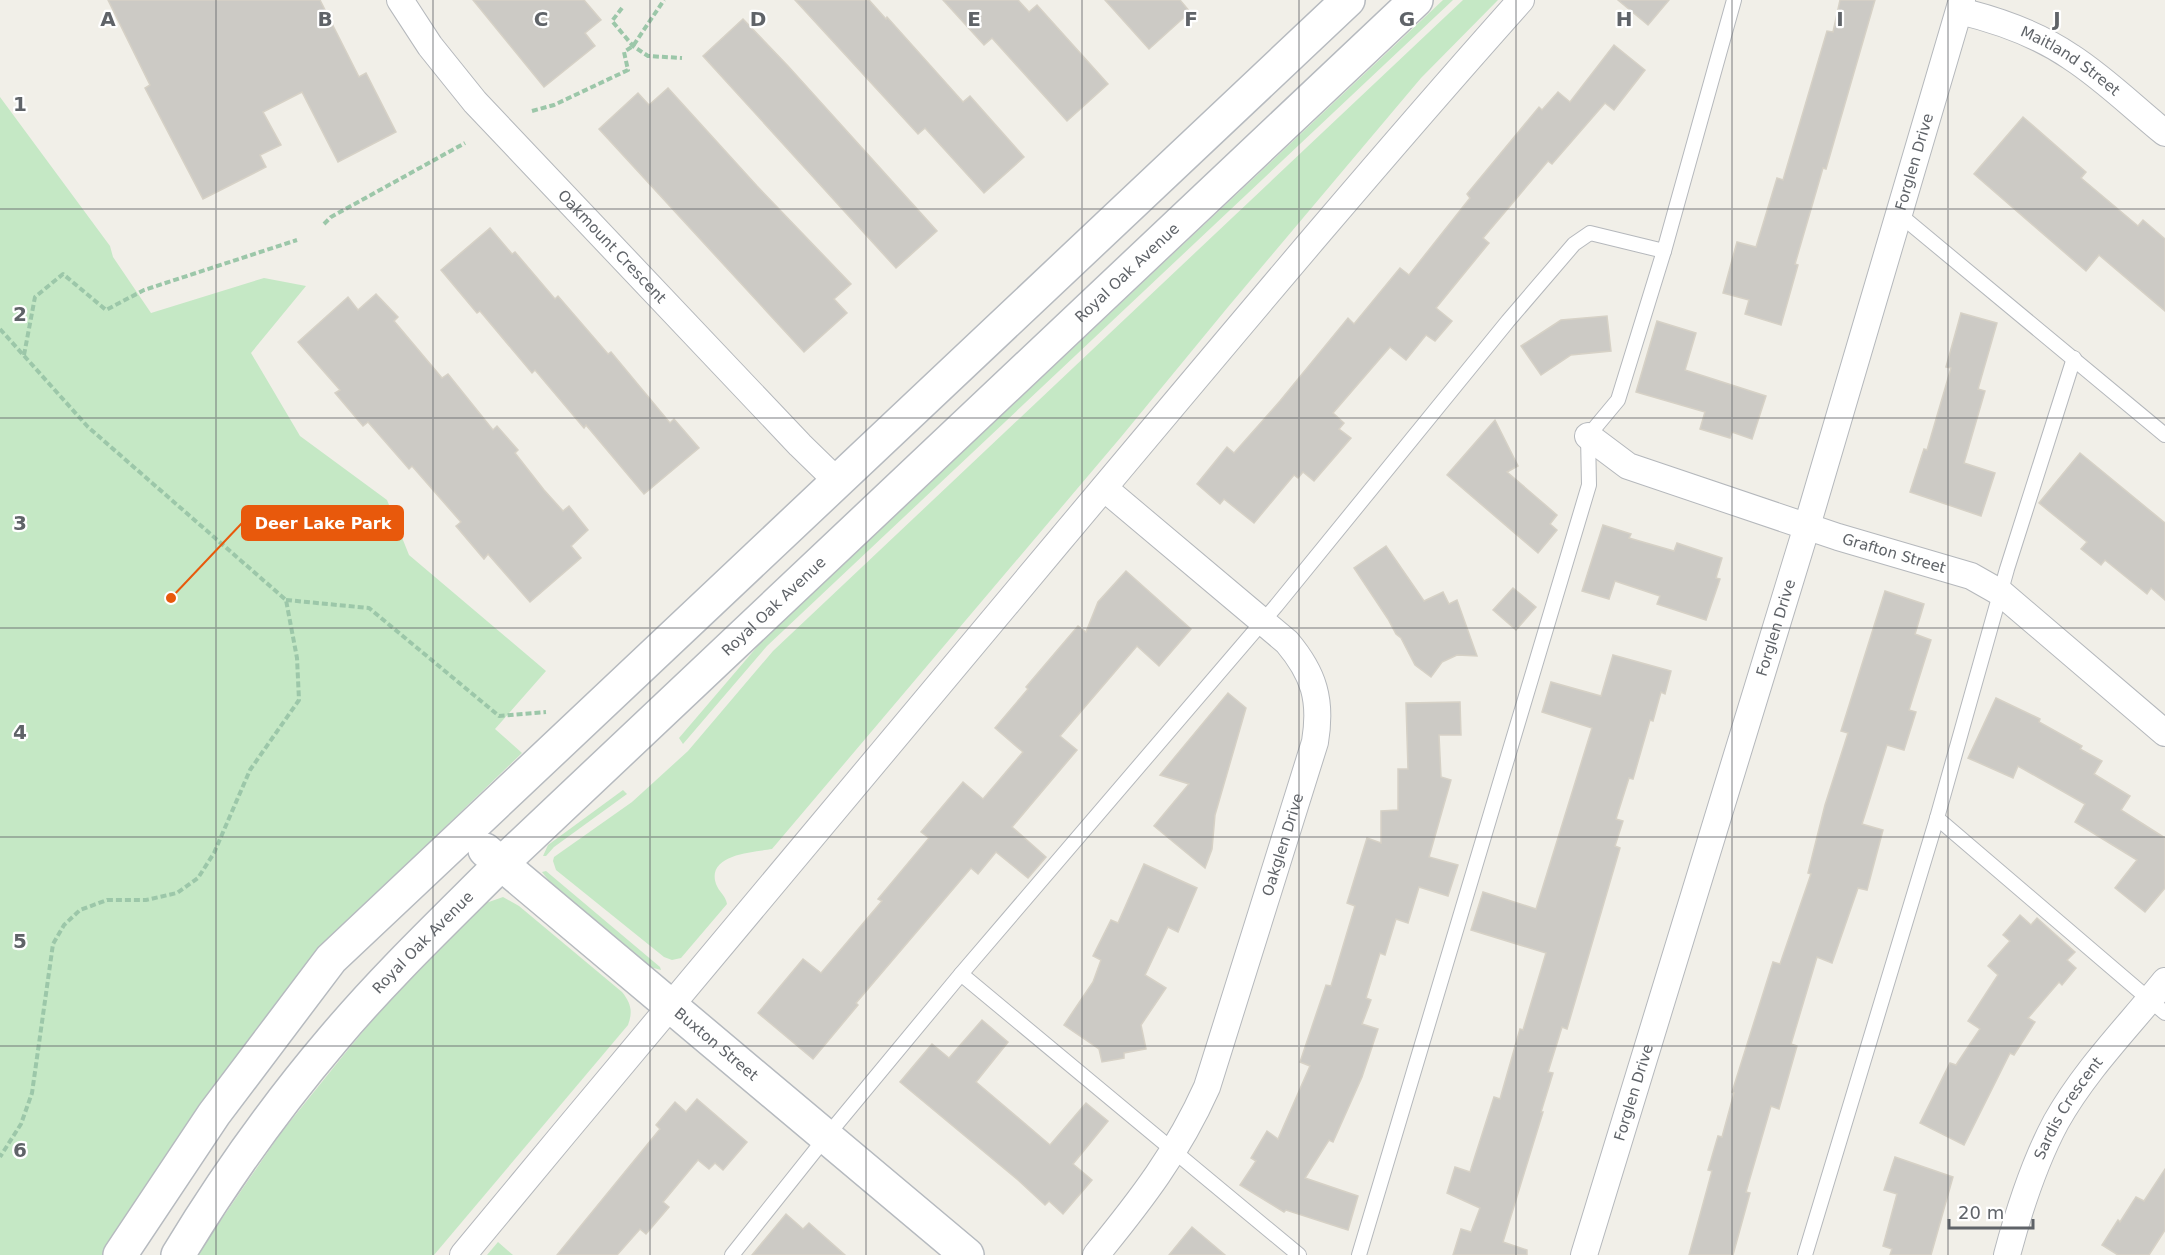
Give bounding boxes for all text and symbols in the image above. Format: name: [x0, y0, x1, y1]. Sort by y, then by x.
text: A: [100, 7, 116, 31]
text: B: [317, 7, 333, 31]
text: C: [534, 7, 548, 31]
text: D: [750, 7, 766, 31]
text: E: [967, 7, 981, 31]
text: F: [1184, 7, 1198, 31]
text: G: [1399, 7, 1415, 31]
text: H: [1616, 7, 1632, 31]
text: I: [1836, 7, 1844, 31]
text: J: [2051, 7, 2061, 31]
street label: Maitland Street: [2018, 22, 2124, 100]
text: 1: [13, 92, 27, 116]
street label: Forglen Drive: [1891, 111, 1937, 213]
street label: Oakmount Crescent: [554, 186, 670, 307]
street label: Royal Oak Avenue: [1071, 219, 1183, 326]
text: 2: [13, 302, 27, 326]
callout: Deer Lake Park: [242, 506, 403, 540]
text: 3: [13, 511, 27, 535]
text: Deer Lake Park: [255, 514, 392, 533]
street label: Grafton Street: [1840, 530, 1948, 577]
street label: Royal Oak Avenue: [718, 553, 830, 660]
street label: Forglen Drive: [1753, 577, 1799, 678]
text: 4: [13, 720, 27, 744]
street label: Oakglen Drive: [1258, 791, 1307, 898]
street label: Royal Oak Avenue: [369, 888, 477, 997]
text: 5: [13, 929, 27, 953]
street label: Buxton Street: [671, 1004, 762, 1085]
street label: Forglen Drive: [1610, 1042, 1657, 1143]
street label: Sardis Crescent: [2030, 1053, 2107, 1162]
text: 6: [13, 1138, 27, 1162]
scale bar: [1949, 1192, 2033, 1230]
text: 20 m: [1958, 1202, 2004, 1223]

